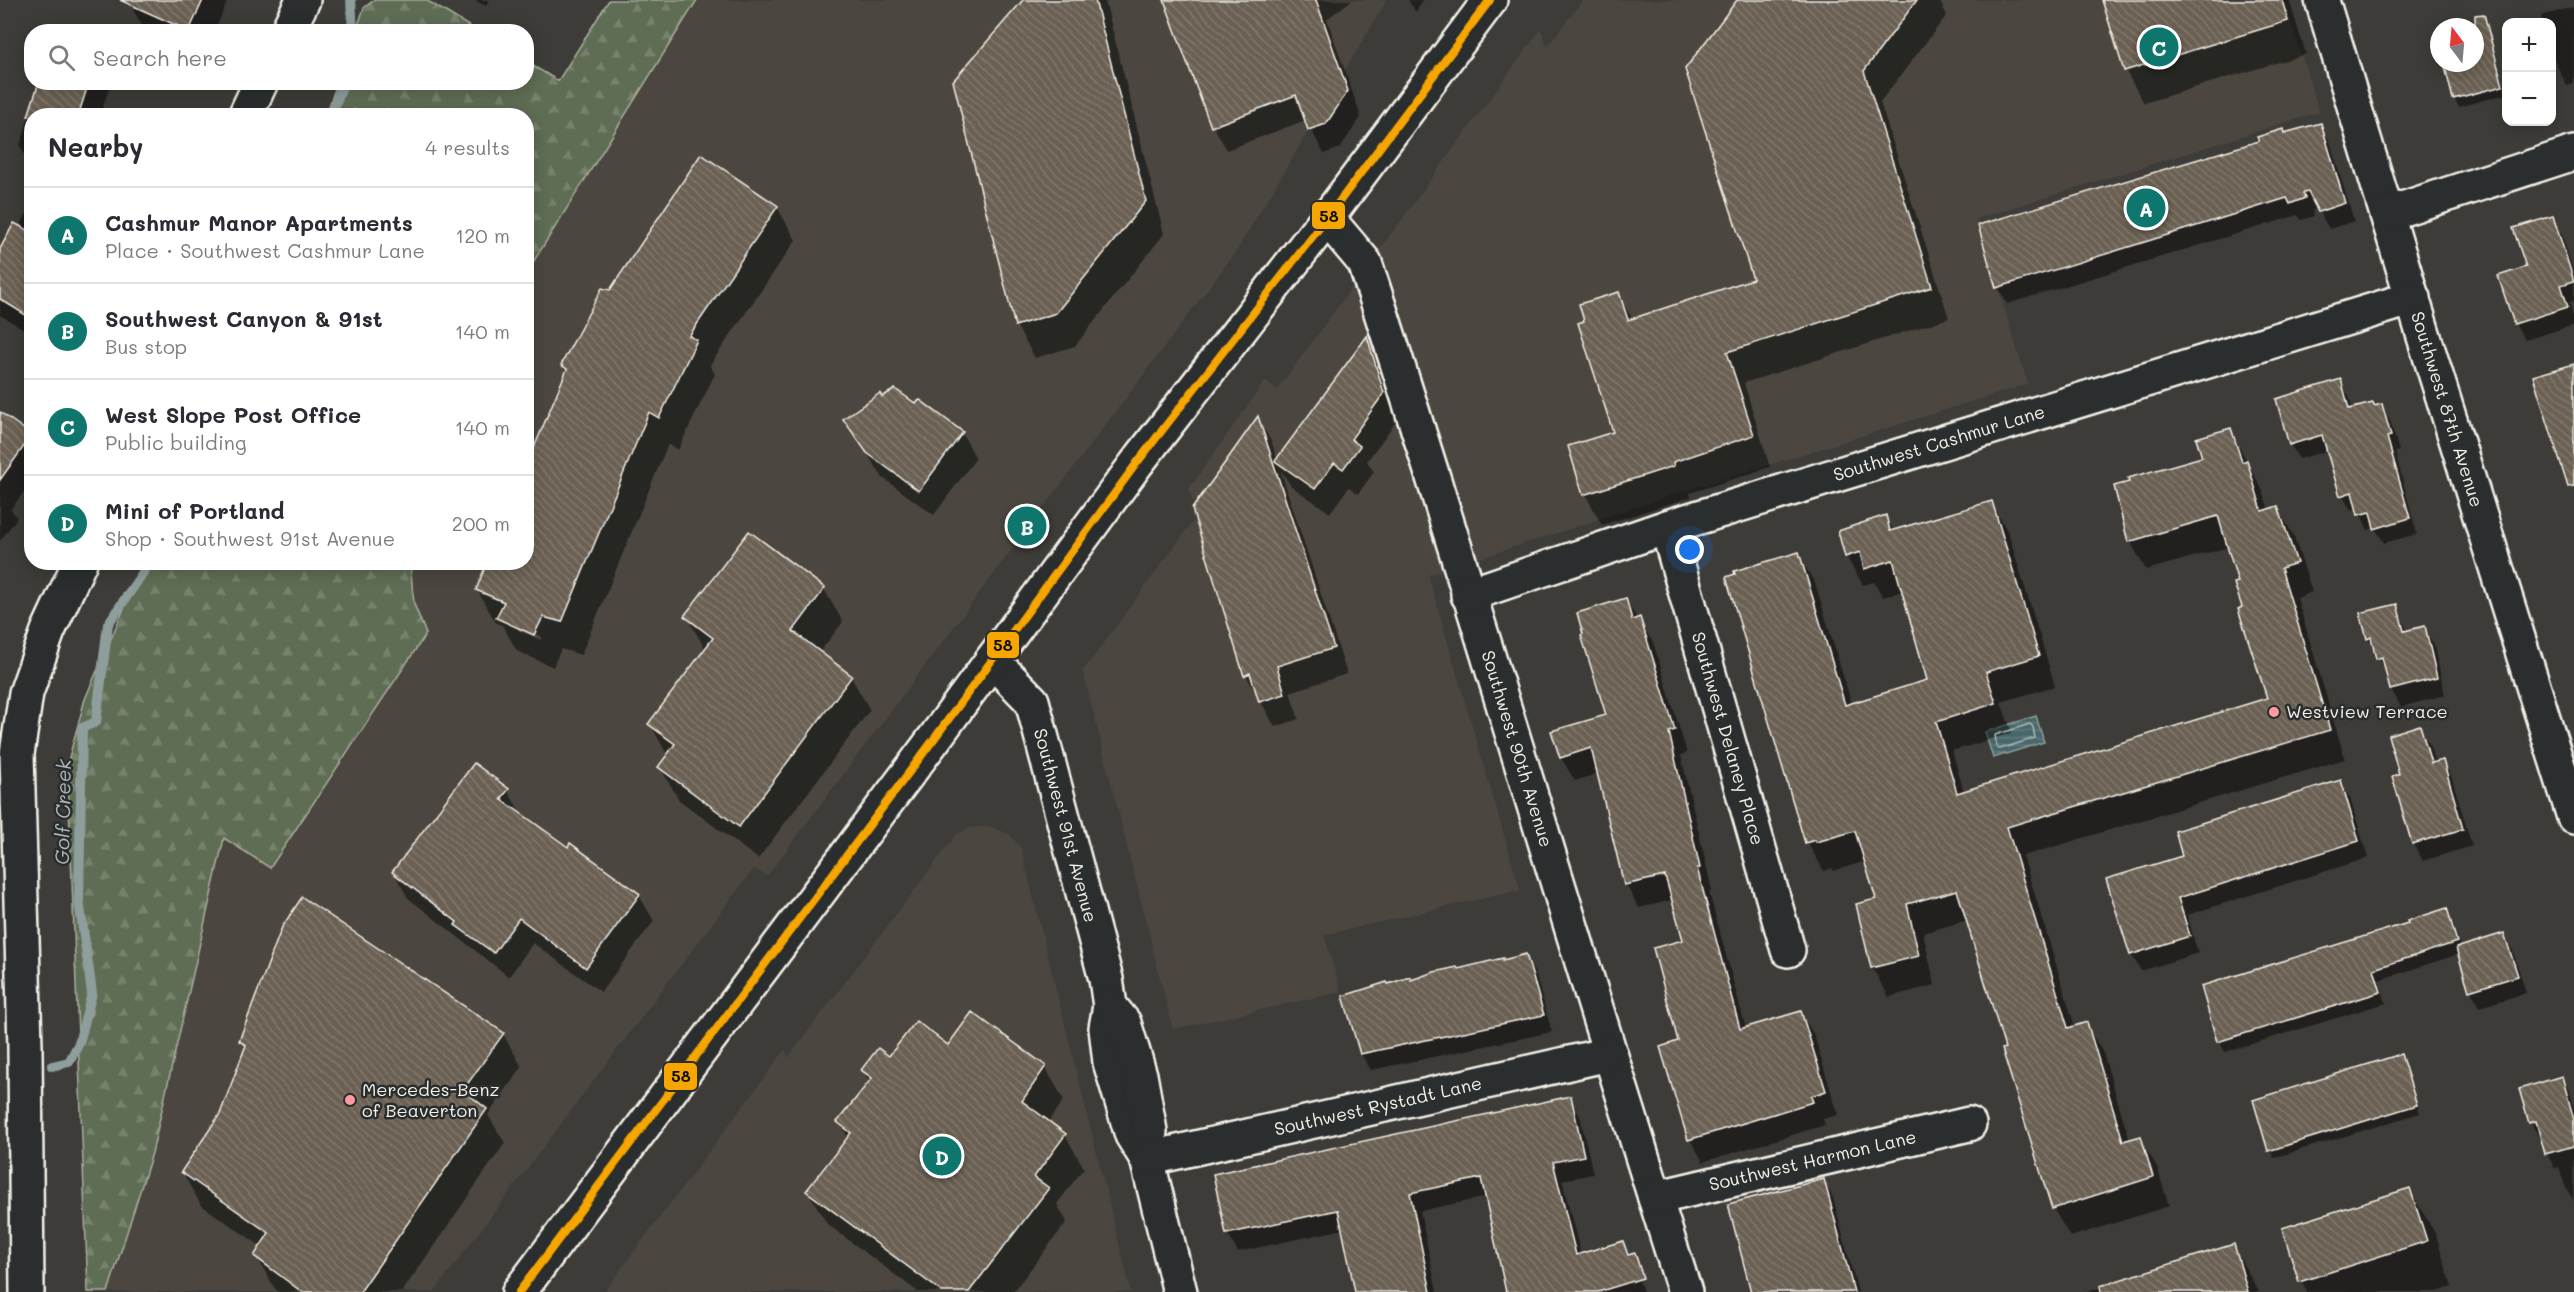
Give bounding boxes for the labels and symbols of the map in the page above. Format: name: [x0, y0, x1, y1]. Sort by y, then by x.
north arrow: [2430, 18, 2484, 72]
pin: C: [2140, 24, 2178, 70]
pin: A: [2126, 186, 2166, 230]
line badge: 58: [1311, 201, 1346, 230]
text: 58: [1319, 205, 1339, 226]
street label: Southwest 87th Avenue: [2406, 309, 2489, 510]
street label: Southwest Cashmur Lane: [1830, 399, 2048, 486]
pin: B: [1008, 504, 1046, 548]
your location: [1675, 535, 1704, 564]
street label: Southwest Delaney Place: [1687, 629, 1770, 848]
line badge: 58: [986, 631, 1020, 659]
text: 58: [993, 634, 1013, 655]
street label: Southwest 90th Avenue: [1476, 647, 1559, 850]
place label: Westview Terrace: [2286, 699, 2448, 723]
marker: Westview Terrace: [2267, 705, 2281, 719]
street label: Southwest 91st Avenue: [1029, 726, 1103, 925]
water label: Golf Creek: [48, 759, 76, 865]
line badge: 58: [663, 1062, 698, 1091]
text: 58: [671, 1065, 691, 1086]
street label: Southwest Rystadt Lane: [1272, 1070, 1484, 1141]
place label: Mercedes-Benz of Beaverton: [362, 1077, 499, 1122]
marker: Mercedes-Benz of Beaverton: [343, 1093, 357, 1107]
street label: Southwest Harmon Lane: [1706, 1124, 1918, 1196]
pin: D: [922, 1134, 962, 1178]

